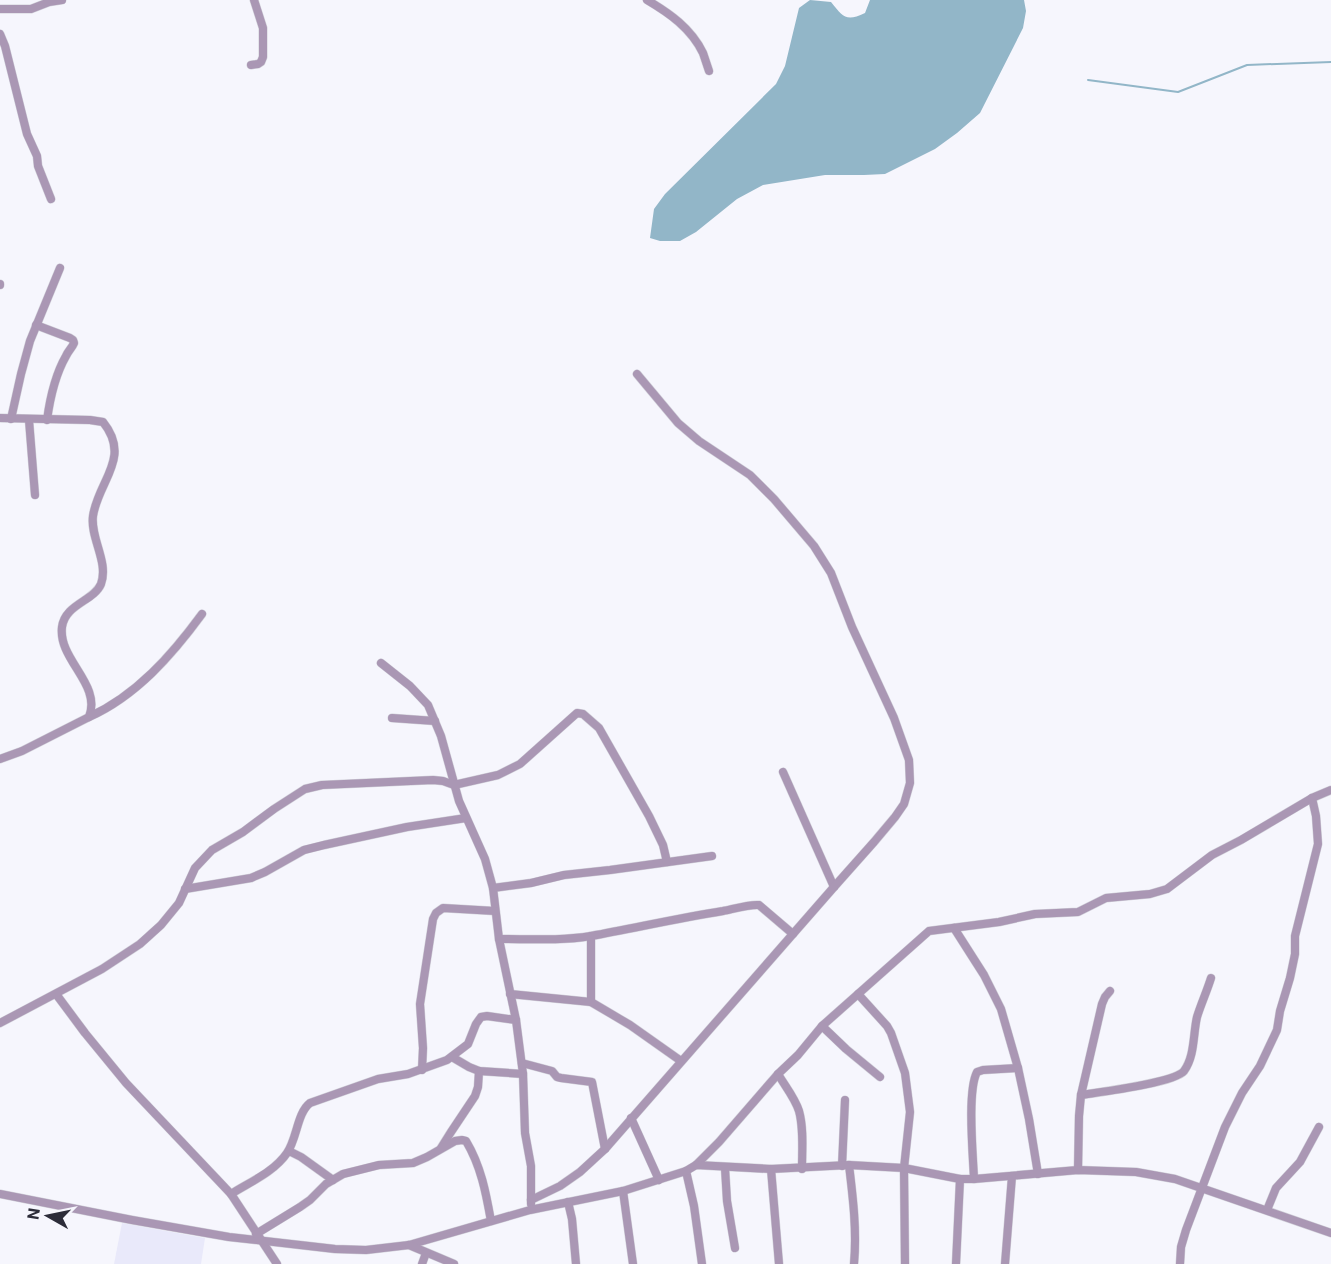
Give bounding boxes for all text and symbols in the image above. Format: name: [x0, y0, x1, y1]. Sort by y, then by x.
north arrow: [18, 1186, 78, 1246]
text: N: [23, 1207, 44, 1221]

